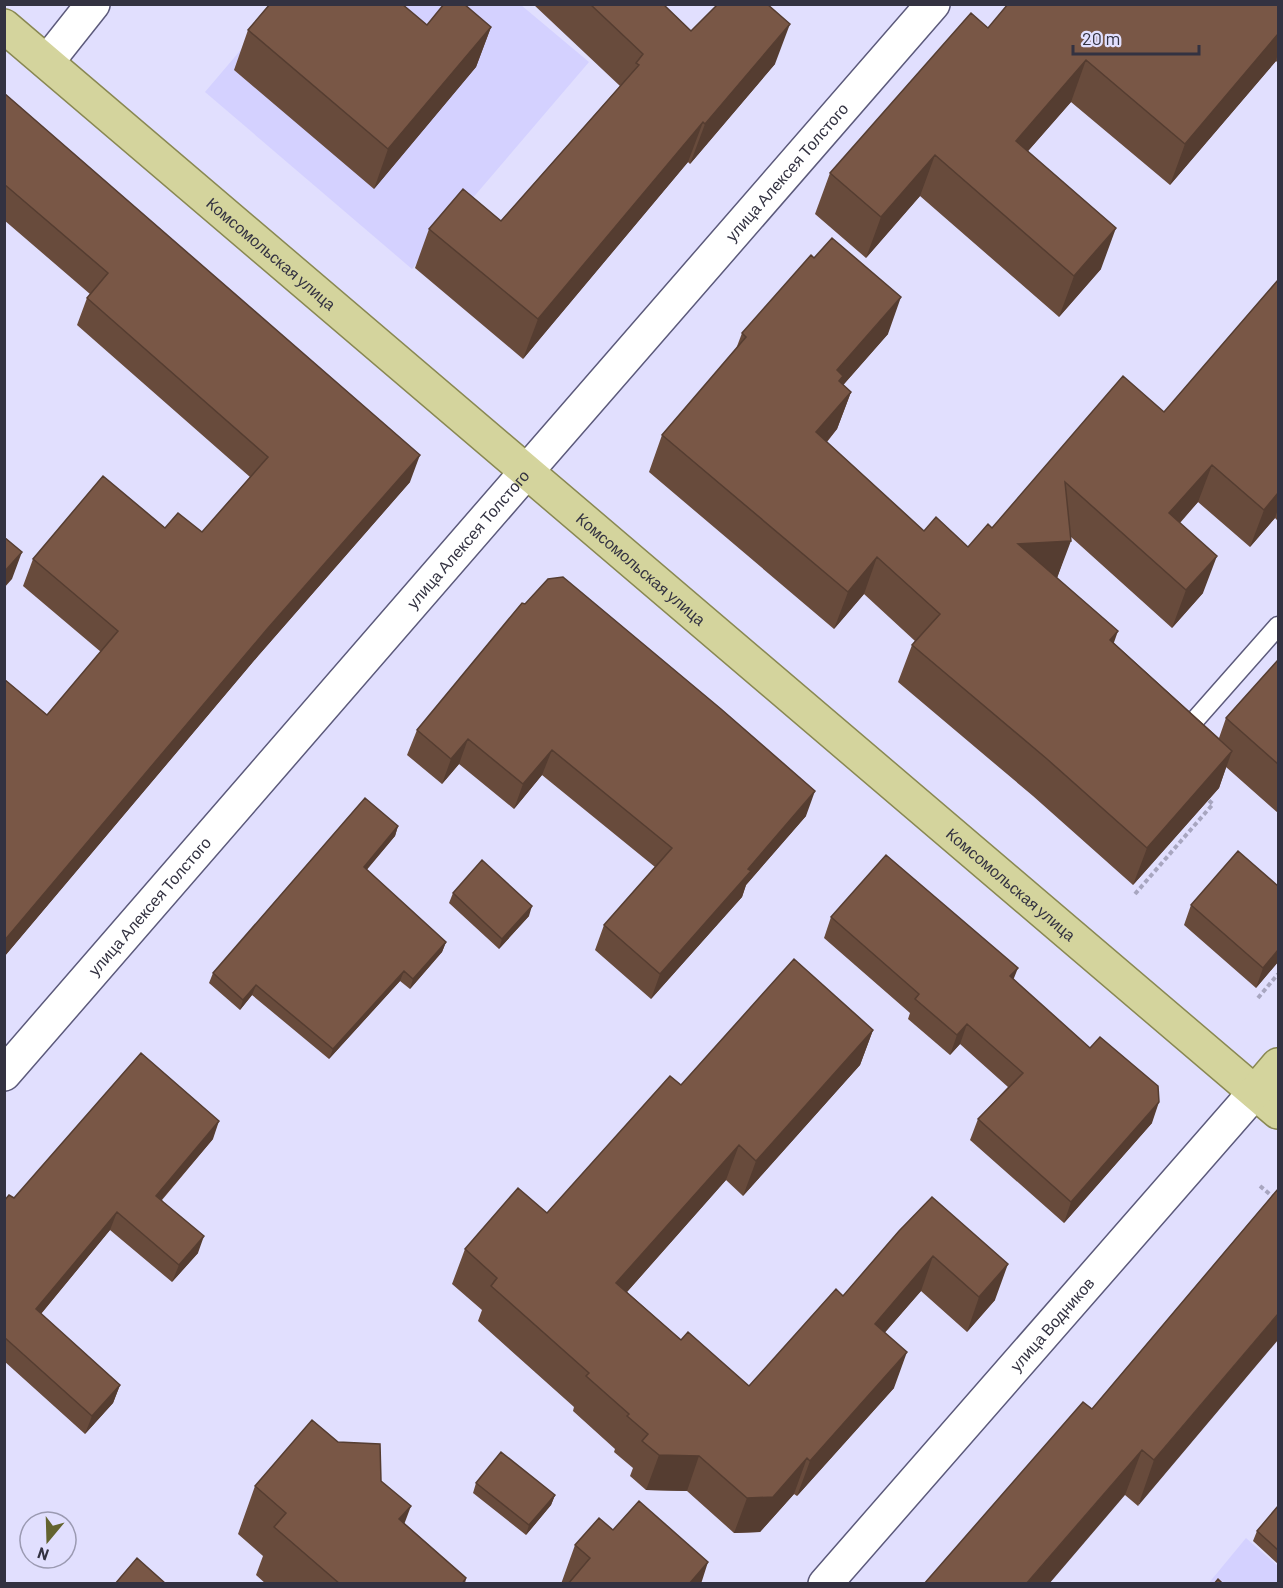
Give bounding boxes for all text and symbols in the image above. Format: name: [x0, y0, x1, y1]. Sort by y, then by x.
scale bar: [1073, 18, 1199, 56]
text: 20 m: [1082, 27, 1120, 49]
street label: улица Алексея Толстого: [721, 99, 852, 245]
street label: Комсомольская улица: [203, 193, 340, 314]
street label: улица Алексея Толстого: [402, 466, 533, 612]
street label: Комсомольская улица: [573, 508, 710, 629]
street label: Комсомольская улица: [943, 824, 1080, 944]
street label: улица Алексея Толстого: [84, 833, 214, 979]
street label: улица Водников: [1006, 1273, 1098, 1375]
north arrow: [18, 1510, 78, 1570]
text: N: [35, 1544, 51, 1565]

